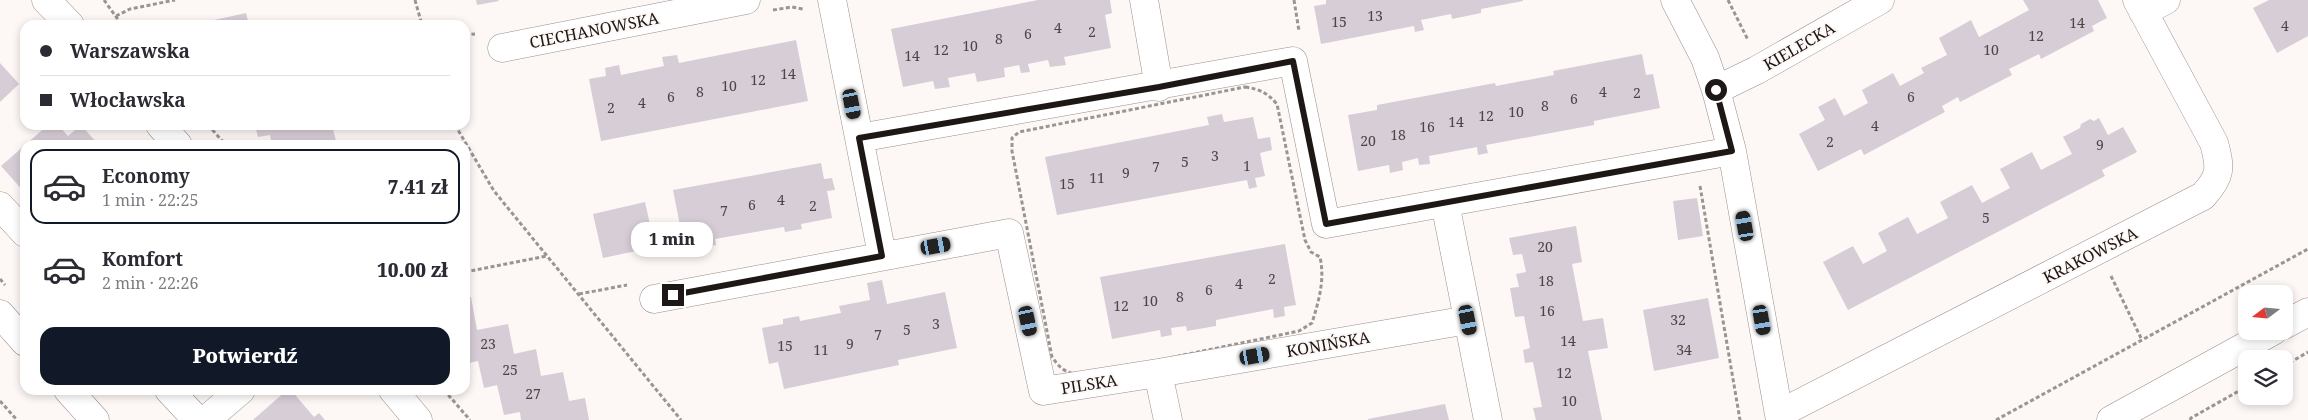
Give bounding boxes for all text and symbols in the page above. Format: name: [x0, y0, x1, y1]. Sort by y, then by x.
house number: 13: [1367, 6, 1383, 25]
street label: CIECHANOWSKA: [528, 7, 661, 53]
house number: 15: [1331, 12, 1347, 31]
house number: 14: [2069, 13, 2085, 32]
street label: KIELECKA: [1759, 16, 1839, 75]
house number: 4: [2281, 16, 2289, 35]
house number: 4: [1054, 18, 1062, 37]
house number: 2: [1088, 22, 1096, 41]
house number: 6: [1024, 24, 1032, 43]
house number: 12: [2028, 26, 2044, 45]
house number: 8: [995, 29, 1003, 48]
house number: 10: [962, 36, 978, 55]
text: Warszawska: [70, 38, 190, 64]
house number: 12: [933, 40, 949, 59]
house number: 10: [1983, 40, 1999, 59]
house number: 14: [904, 46, 920, 65]
house number: 14: [780, 64, 796, 83]
house number: 12: [750, 70, 766, 89]
house number: 10: [721, 76, 737, 95]
route start: [1705, 79, 1727, 101]
house number: 8: [696, 82, 704, 101]
house number: 4: [1599, 82, 1607, 101]
house number: 2: [1633, 83, 1641, 102]
text: Włocławska: [70, 87, 186, 113]
house number: 6: [667, 87, 675, 106]
house number: 6: [1907, 87, 1915, 106]
car: [841, 88, 862, 120]
house number: 6: [1570, 89, 1578, 108]
house number: 4: [638, 93, 646, 112]
house number: 8: [1541, 96, 1549, 115]
house number: 2: [607, 98, 615, 117]
house number: 10: [1508, 102, 1524, 121]
house number: 12: [1478, 106, 1494, 125]
house number: 14: [1448, 112, 1464, 131]
house number: 4: [1871, 116, 1879, 135]
house number: 16: [1419, 117, 1435, 136]
house number: 18: [1390, 125, 1406, 144]
house number: 20: [1360, 131, 1376, 150]
house number: 2: [1826, 132, 1834, 151]
house number: 9: [2096, 135, 2104, 154]
house number: 3: [1211, 146, 1219, 165]
house number: 5: [1181, 152, 1189, 171]
house number: 1: [1243, 156, 1251, 175]
house number: 7: [1152, 157, 1160, 176]
text: Economy: [102, 163, 190, 189]
house number: 9: [1122, 163, 1130, 182]
icon: car: [42, 164, 87, 209]
house number: 11: [1089, 168, 1105, 187]
text: 7.41 zł: [388, 174, 448, 200]
house number: 15: [1059, 174, 1075, 193]
text: 1 min · 22:25: [102, 189, 198, 211]
house number: 4: [777, 190, 785, 209]
house number: 6: [748, 195, 756, 214]
house number: 2: [809, 196, 817, 215]
house number: 7: [720, 201, 728, 220]
house number: 5: [1982, 208, 1990, 227]
car: [1735, 210, 1754, 242]
street label: KRAKOWSKA: [2039, 221, 2142, 288]
callout: 1 min: [632, 222, 714, 258]
text: 1 min: [649, 228, 695, 250]
car: [919, 236, 952, 256]
house number: 20: [1537, 237, 1553, 256]
text: Komfort: [102, 246, 183, 272]
icon: car: [42, 247, 87, 292]
text: 10.00 zł: [377, 257, 448, 283]
house number: 2: [1268, 269, 1276, 288]
house number: 18: [1538, 271, 1554, 290]
text: 2 min · 22:26: [102, 272, 198, 294]
house number: 4: [1235, 274, 1243, 293]
house number: 6: [1205, 280, 1213, 299]
route end: [662, 284, 684, 306]
north arrow: [2238, 285, 2292, 340]
map controls: [2238, 285, 2293, 405]
house number: 8: [1176, 287, 1184, 306]
house number: 10: [1142, 291, 1158, 310]
house number: 12: [1113, 296, 1129, 315]
house number: 16: [1539, 301, 1555, 320]
car: [1457, 304, 1478, 336]
car: [1752, 304, 1771, 336]
car: [1017, 305, 1038, 337]
house number: 32: [1670, 310, 1686, 329]
house number: 3: [932, 314, 940, 333]
house number: 5: [903, 320, 911, 339]
house number: 7: [874, 325, 882, 344]
street label: KONIŃSKA: [1285, 326, 1372, 362]
button: Potwierdź: [40, 327, 450, 385]
house number: 14: [1560, 331, 1576, 350]
house number: 23: [480, 334, 496, 353]
house number: 9: [846, 334, 854, 353]
house number: 15: [777, 336, 793, 355]
house number: 11: [813, 340, 829, 359]
house number: 34: [1676, 340, 1692, 359]
car: [1238, 346, 1271, 366]
button: layers: [2238, 350, 2293, 405]
house number: 25: [502, 360, 518, 379]
house number: 12: [1556, 363, 1572, 382]
street label: PILSKA: [1059, 369, 1119, 399]
house number: 27: [525, 384, 541, 403]
house number: 10: [1561, 391, 1577, 410]

